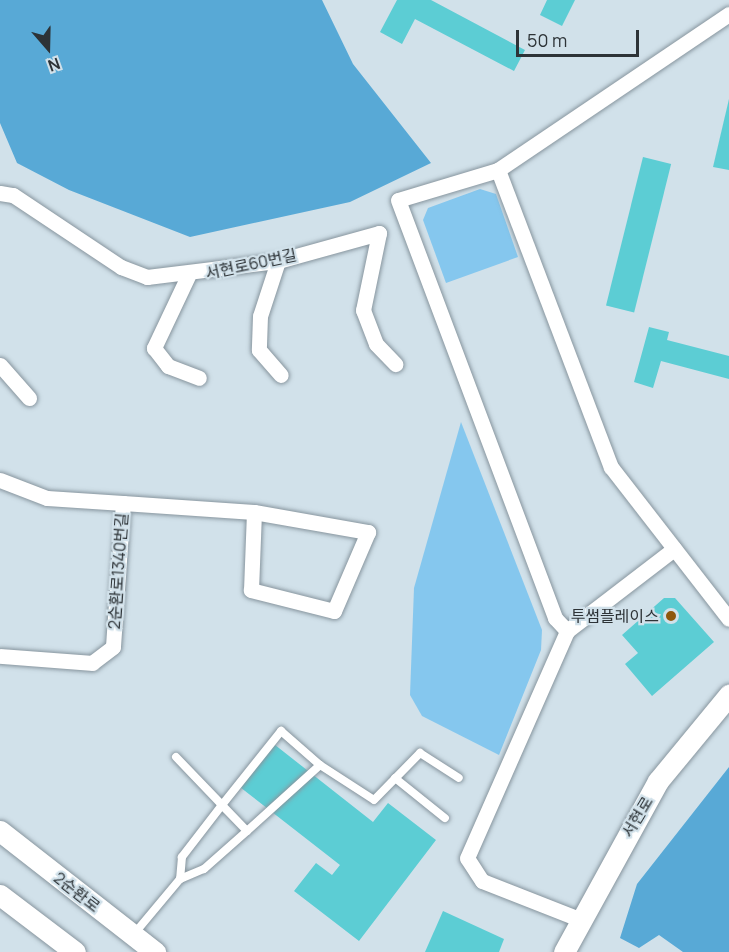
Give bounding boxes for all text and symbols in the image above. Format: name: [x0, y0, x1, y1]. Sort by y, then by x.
north arrow: [18, 18, 78, 78]
scale bar: [519, 18, 642, 56]
text: 50 m: [527, 28, 567, 52]
text: N: [45, 53, 63, 77]
street label: 서현로60번길: [203, 245, 299, 283]
street label: 2순환로1340번길: [104, 512, 132, 630]
place label: 투썸플레이스: [571, 606, 659, 626]
marker: 투썸플레이스: [664, 609, 678, 623]
street label: 서현로: [617, 793, 657, 841]
street label: 2순환로: [50, 868, 104, 916]

